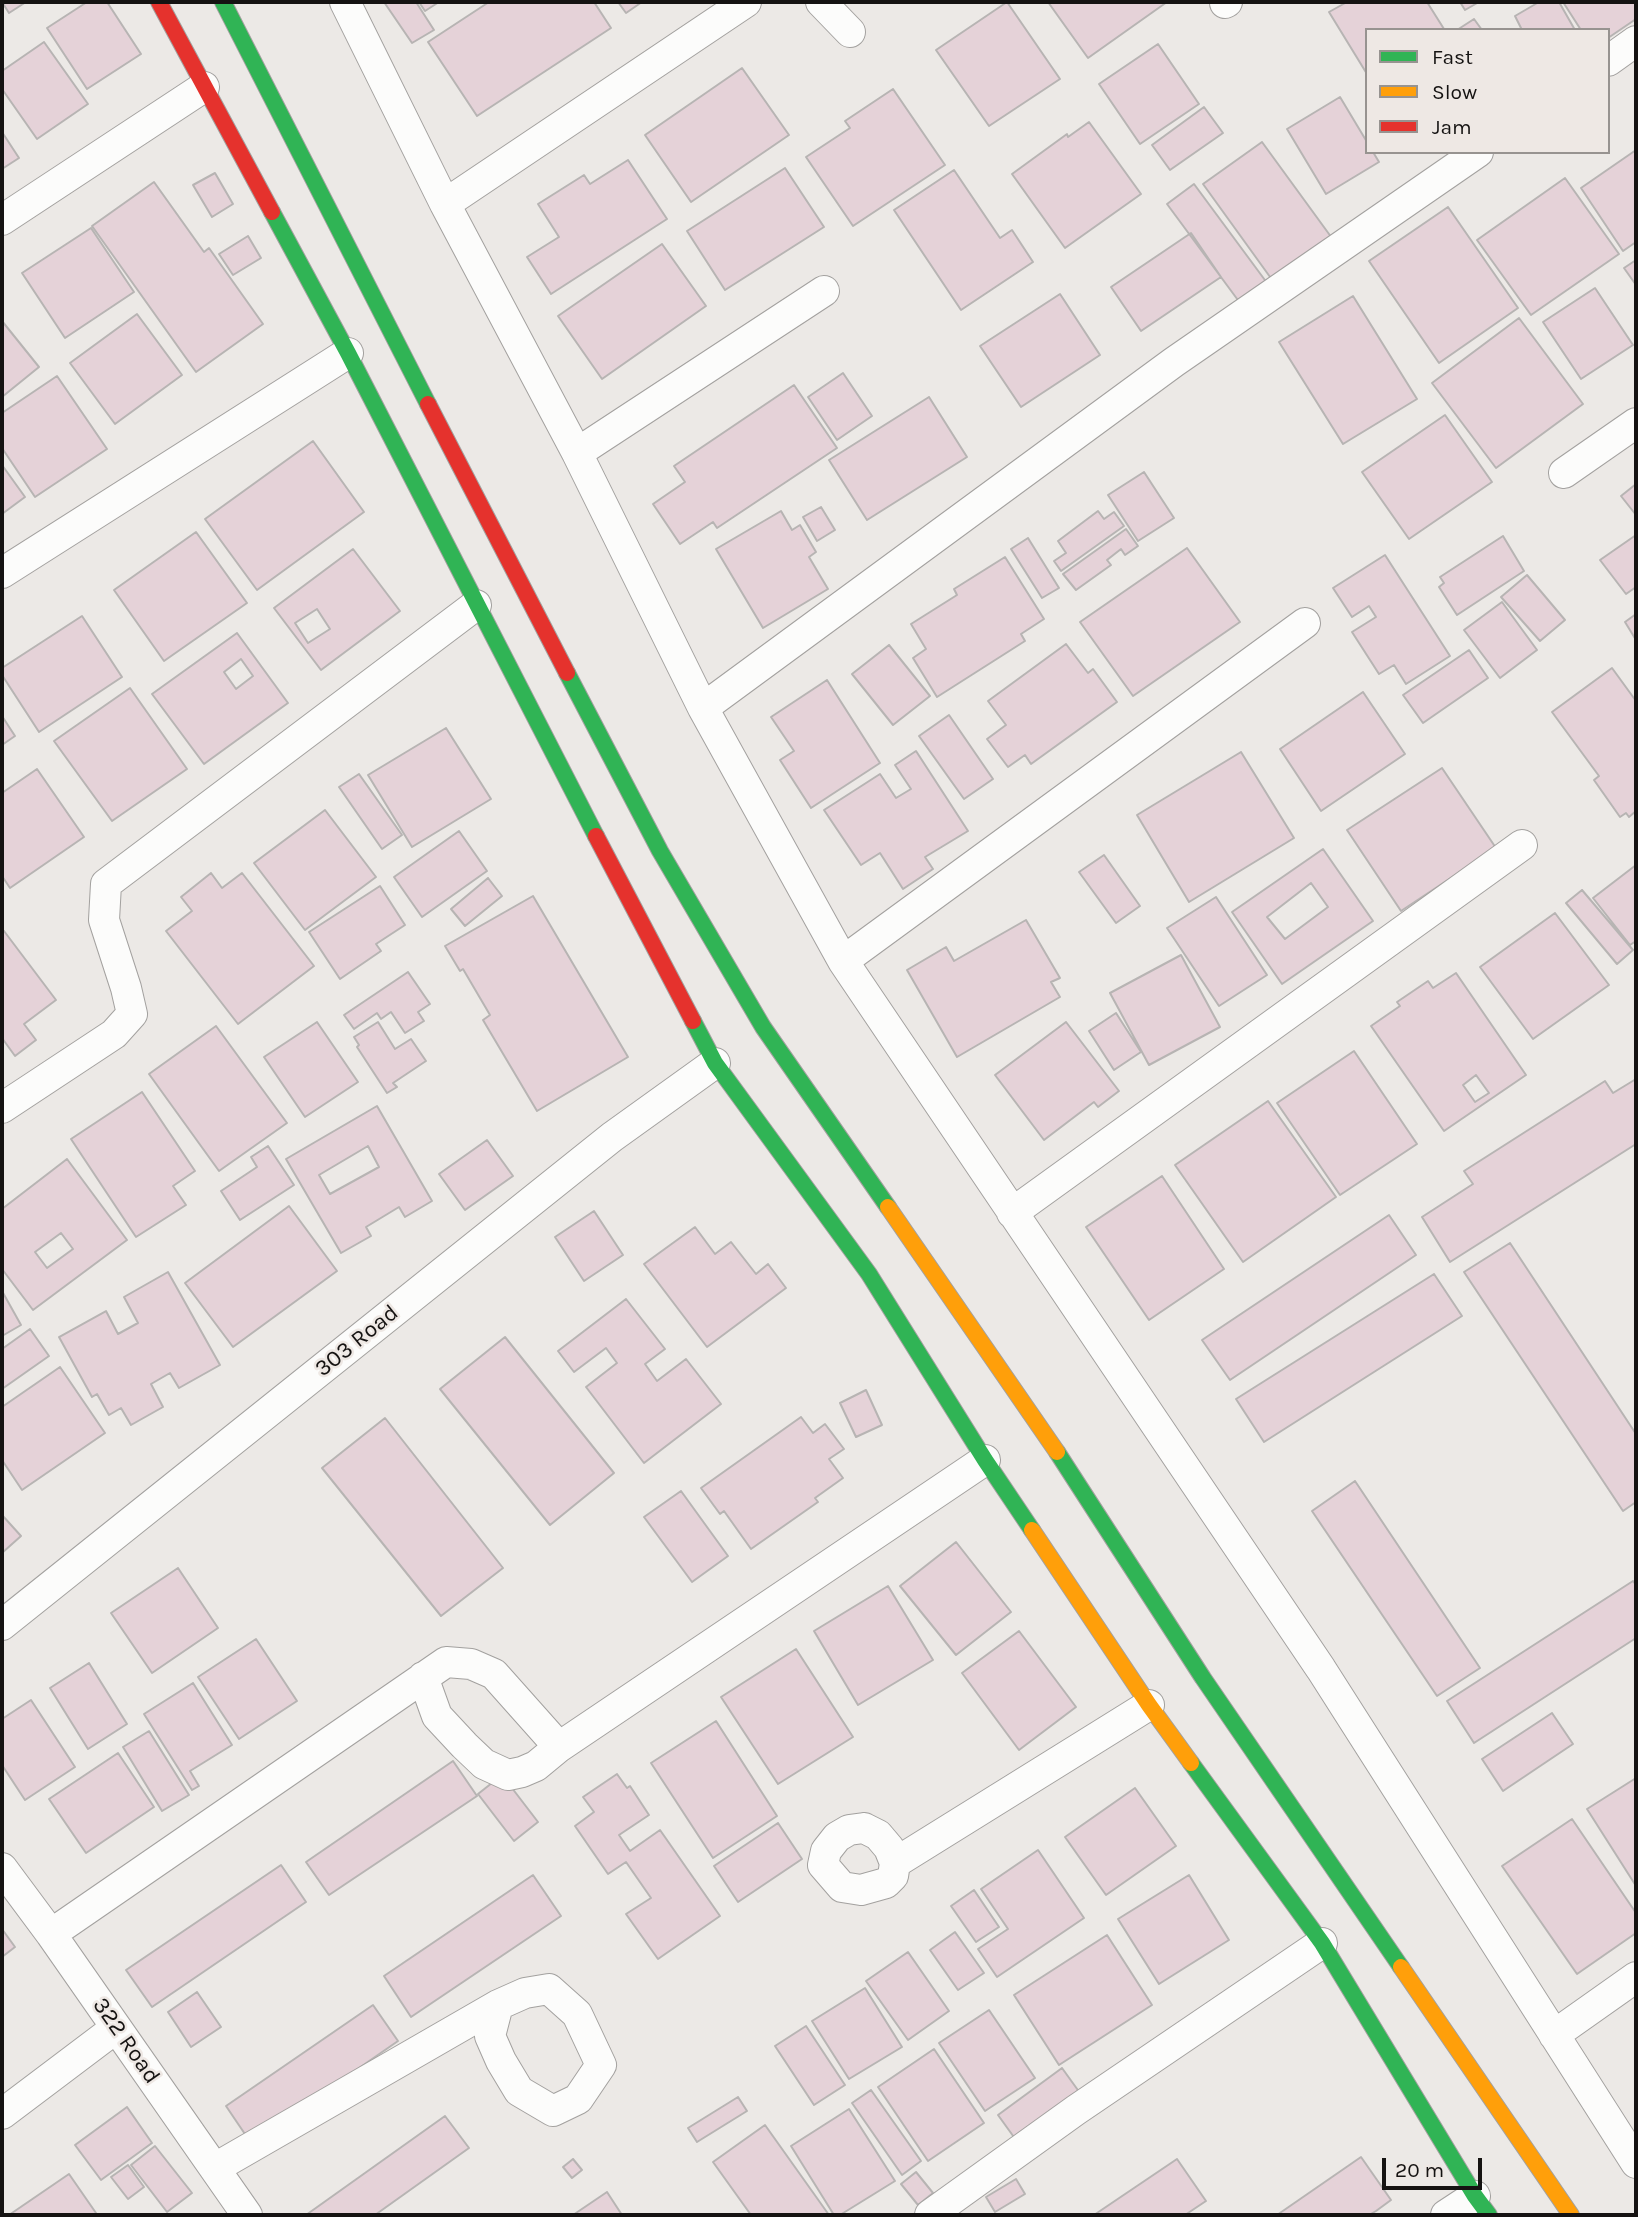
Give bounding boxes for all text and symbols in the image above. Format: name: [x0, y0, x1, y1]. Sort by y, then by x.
legend: [1365, 28, 1610, 154]
text: Fast: [1432, 45, 1473, 69]
text: Slow: [1432, 80, 1477, 104]
text: Jam: [1432, 115, 1472, 139]
street label: 303 Road: [310, 1299, 404, 1383]
street label: 322 Road: [86, 1993, 166, 2089]
scale bar: [1386, 2144, 1486, 2188]
text: 20 m: [1395, 2158, 1444, 2182]

